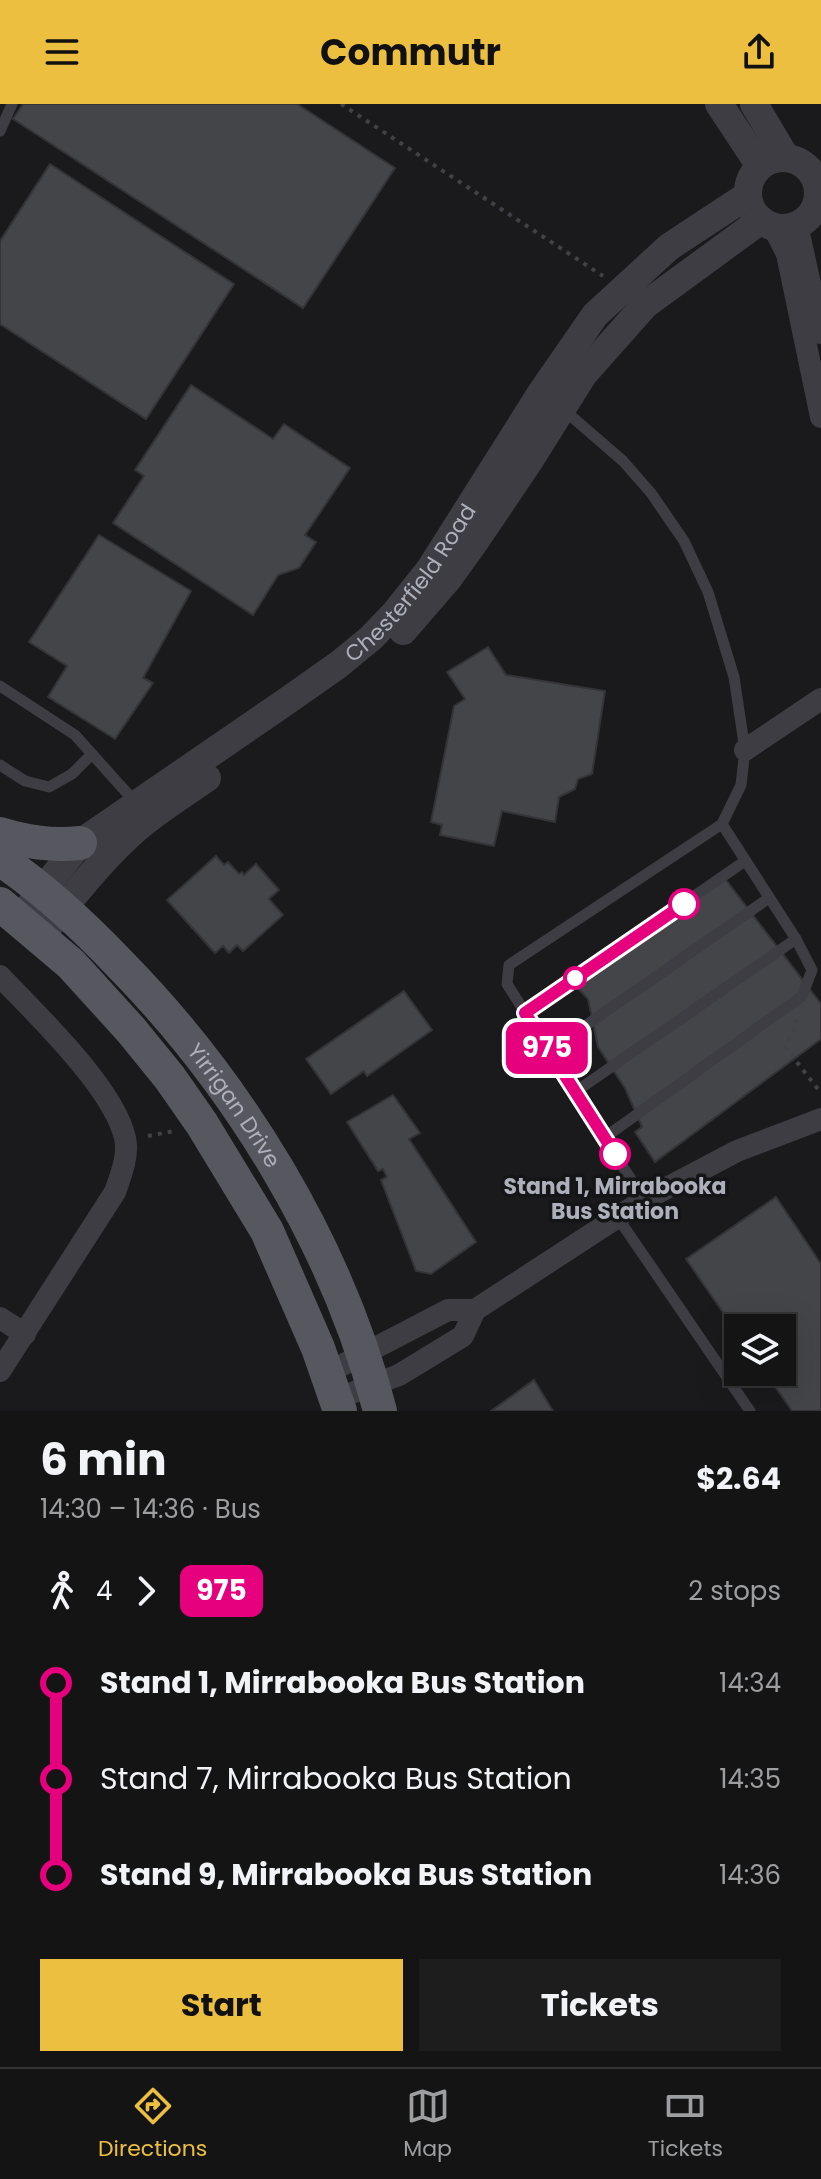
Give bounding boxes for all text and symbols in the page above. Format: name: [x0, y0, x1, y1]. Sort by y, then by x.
text: Commutr: [320, 27, 501, 78]
icon: menu: [40, 30, 84, 74]
icon: share: [737, 30, 781, 74]
street label: Chesterfield Road: [338, 498, 483, 670]
unlabelled marker: [669, 889, 699, 919]
unlabelled marker: [564, 967, 586, 989]
line badge: 975: [501, 1022, 593, 1074]
text: 975: [522, 1028, 572, 1067]
street label: Yirrigan Drive: [180, 1037, 288, 1174]
marker: Stand 1, Mirrabooka Bus Station: [600, 1139, 630, 1169]
place label: Stand 1, Mirrabooka Bus Station: [503, 1171, 727, 1227]
map controls: [724, 1314, 796, 1386]
button: layers: [724, 1314, 796, 1386]
text: 6 min: [40, 1429, 167, 1490]
text: $2.64: [696, 1457, 781, 1500]
text: 14:30 – 14:36 · Bus: [40, 1491, 261, 1527]
icon: walk: [40, 1569, 84, 1613]
icon: forward: [124, 1569, 168, 1613]
text: 975: [196, 1571, 247, 1610]
text: 4: [96, 1573, 112, 1609]
text: 2 stops: [688, 1573, 781, 1609]
text: Stand 1, Mirrabooka Bus Station: [100, 1661, 585, 1704]
text: 14:34: [719, 1665, 781, 1701]
text: Stand 7, Mirrabooka Bus Station: [100, 1757, 572, 1800]
text: 14:35: [719, 1761, 781, 1797]
text: Stand 9, Mirrabooka Bus Station: [100, 1853, 592, 1896]
text: 14:36: [719, 1857, 781, 1893]
button: Start: [40, 1959, 403, 2051]
button: Tickets: [419, 1959, 781, 2051]
tab: Directions: [98, 2084, 207, 2165]
tab: Map: [403, 2084, 452, 2165]
tab: Tickets: [648, 2084, 723, 2165]

